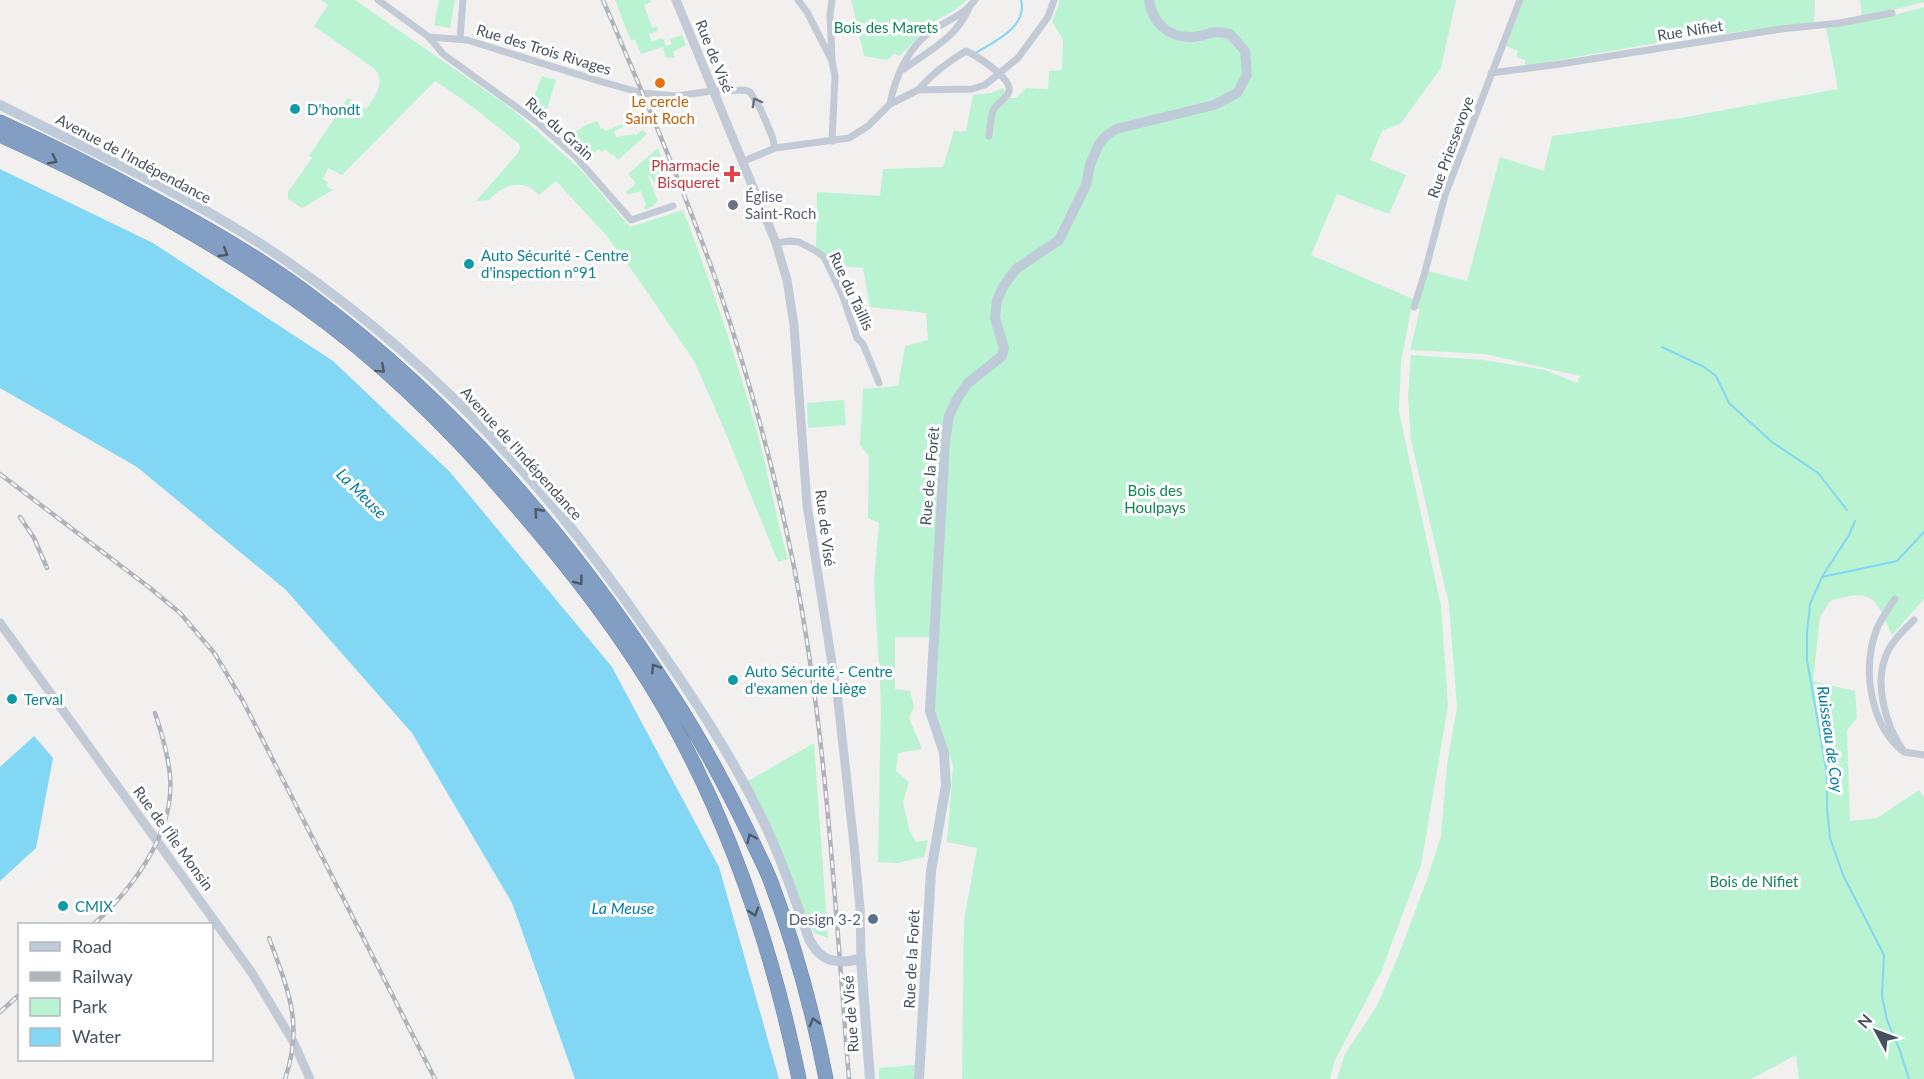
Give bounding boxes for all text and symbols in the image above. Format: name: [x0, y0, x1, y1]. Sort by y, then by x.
street label: Rue Nifiet: [1656, 16, 1725, 44]
street label: Rue de Visé: [692, 17, 738, 95]
park label: Bois des Marets: [834, 18, 938, 36]
street label: Rue des Trois Rivages: [474, 20, 614, 78]
marker: Le cercle Saint Roch: [653, 76, 667, 90]
place label: Le cercle Saint Roch: [625, 92, 695, 127]
street label: Rue du Grain: [522, 93, 598, 163]
street label: Rue Priessevoye: [1423, 94, 1477, 200]
one-way arrow: [752, 98, 763, 108]
place label: D'hondt: [307, 100, 361, 118]
marker: D'hondt: [288, 102, 302, 116]
street label: Avenue de l'Indépendance: [53, 109, 215, 207]
one-way arrow: [47, 153, 57, 164]
place label: Pharmacie Bisqueret: [651, 156, 721, 191]
marker: Pharmacie Bisqueret: [725, 167, 739, 181]
place label: Église Saint-Roch: [745, 187, 816, 222]
marker: Église Saint-Roch: [726, 198, 740, 212]
one-way arrow: [218, 245, 228, 257]
place label: Auto Sécurité - Centre d'inspection n°91: [481, 246, 629, 281]
street label: Rue du Taillis: [826, 249, 878, 333]
marker: Auto Sécurité - Centre d'inspection n°91: [462, 257, 476, 271]
one-way arrow: [374, 362, 385, 373]
street label: Avenue de l'Indépendance: [457, 383, 587, 523]
street label: Rue de la Forêt: [916, 425, 942, 526]
water label: La Meuse: [333, 464, 391, 522]
park label: Bois des Houlpays: [1124, 481, 1186, 516]
street label: Rue de Visé: [812, 489, 840, 567]
one-way arrow: [534, 508, 545, 519]
one-way arrow: [571, 574, 582, 585]
place label: Auto Sécurité - Centre d'examen de Liège: [745, 662, 893, 697]
one-way arrow: [650, 664, 662, 674]
marker: Auto Sécurité - Centre d'examen de Liège: [726, 673, 740, 687]
water label: Ruisseau de Coy: [1814, 685, 1848, 794]
place label: Terval: [24, 690, 63, 708]
marker: Terval: [5, 692, 19, 706]
street label: Rue de l'Île Monsin: [130, 782, 218, 894]
one-way arrow: [746, 833, 758, 844]
park label: Bois de Nifiet: [1710, 872, 1799, 890]
place label: CMIX: [75, 897, 113, 915]
water label: La Meuse: [592, 898, 655, 917]
marker: CMIX: [56, 899, 70, 913]
one-way arrow: [747, 906, 759, 917]
street label: Rue de la Forêt: [899, 909, 923, 1009]
place label: Design 3-2: [789, 910, 861, 928]
marker: Design 3-2: [866, 912, 880, 926]
legend: [18, 923, 213, 1061]
text: Road: [72, 935, 112, 957]
text: Railway: [72, 965, 133, 987]
street label: Rue de Visé: [838, 975, 862, 1053]
text: Park: [72, 995, 108, 1017]
north arrow: [1846, 1001, 1906, 1061]
text: N: [1853, 1010, 1876, 1032]
one-way arrow: [809, 1017, 821, 1028]
text: Water: [72, 1025, 121, 1047]

